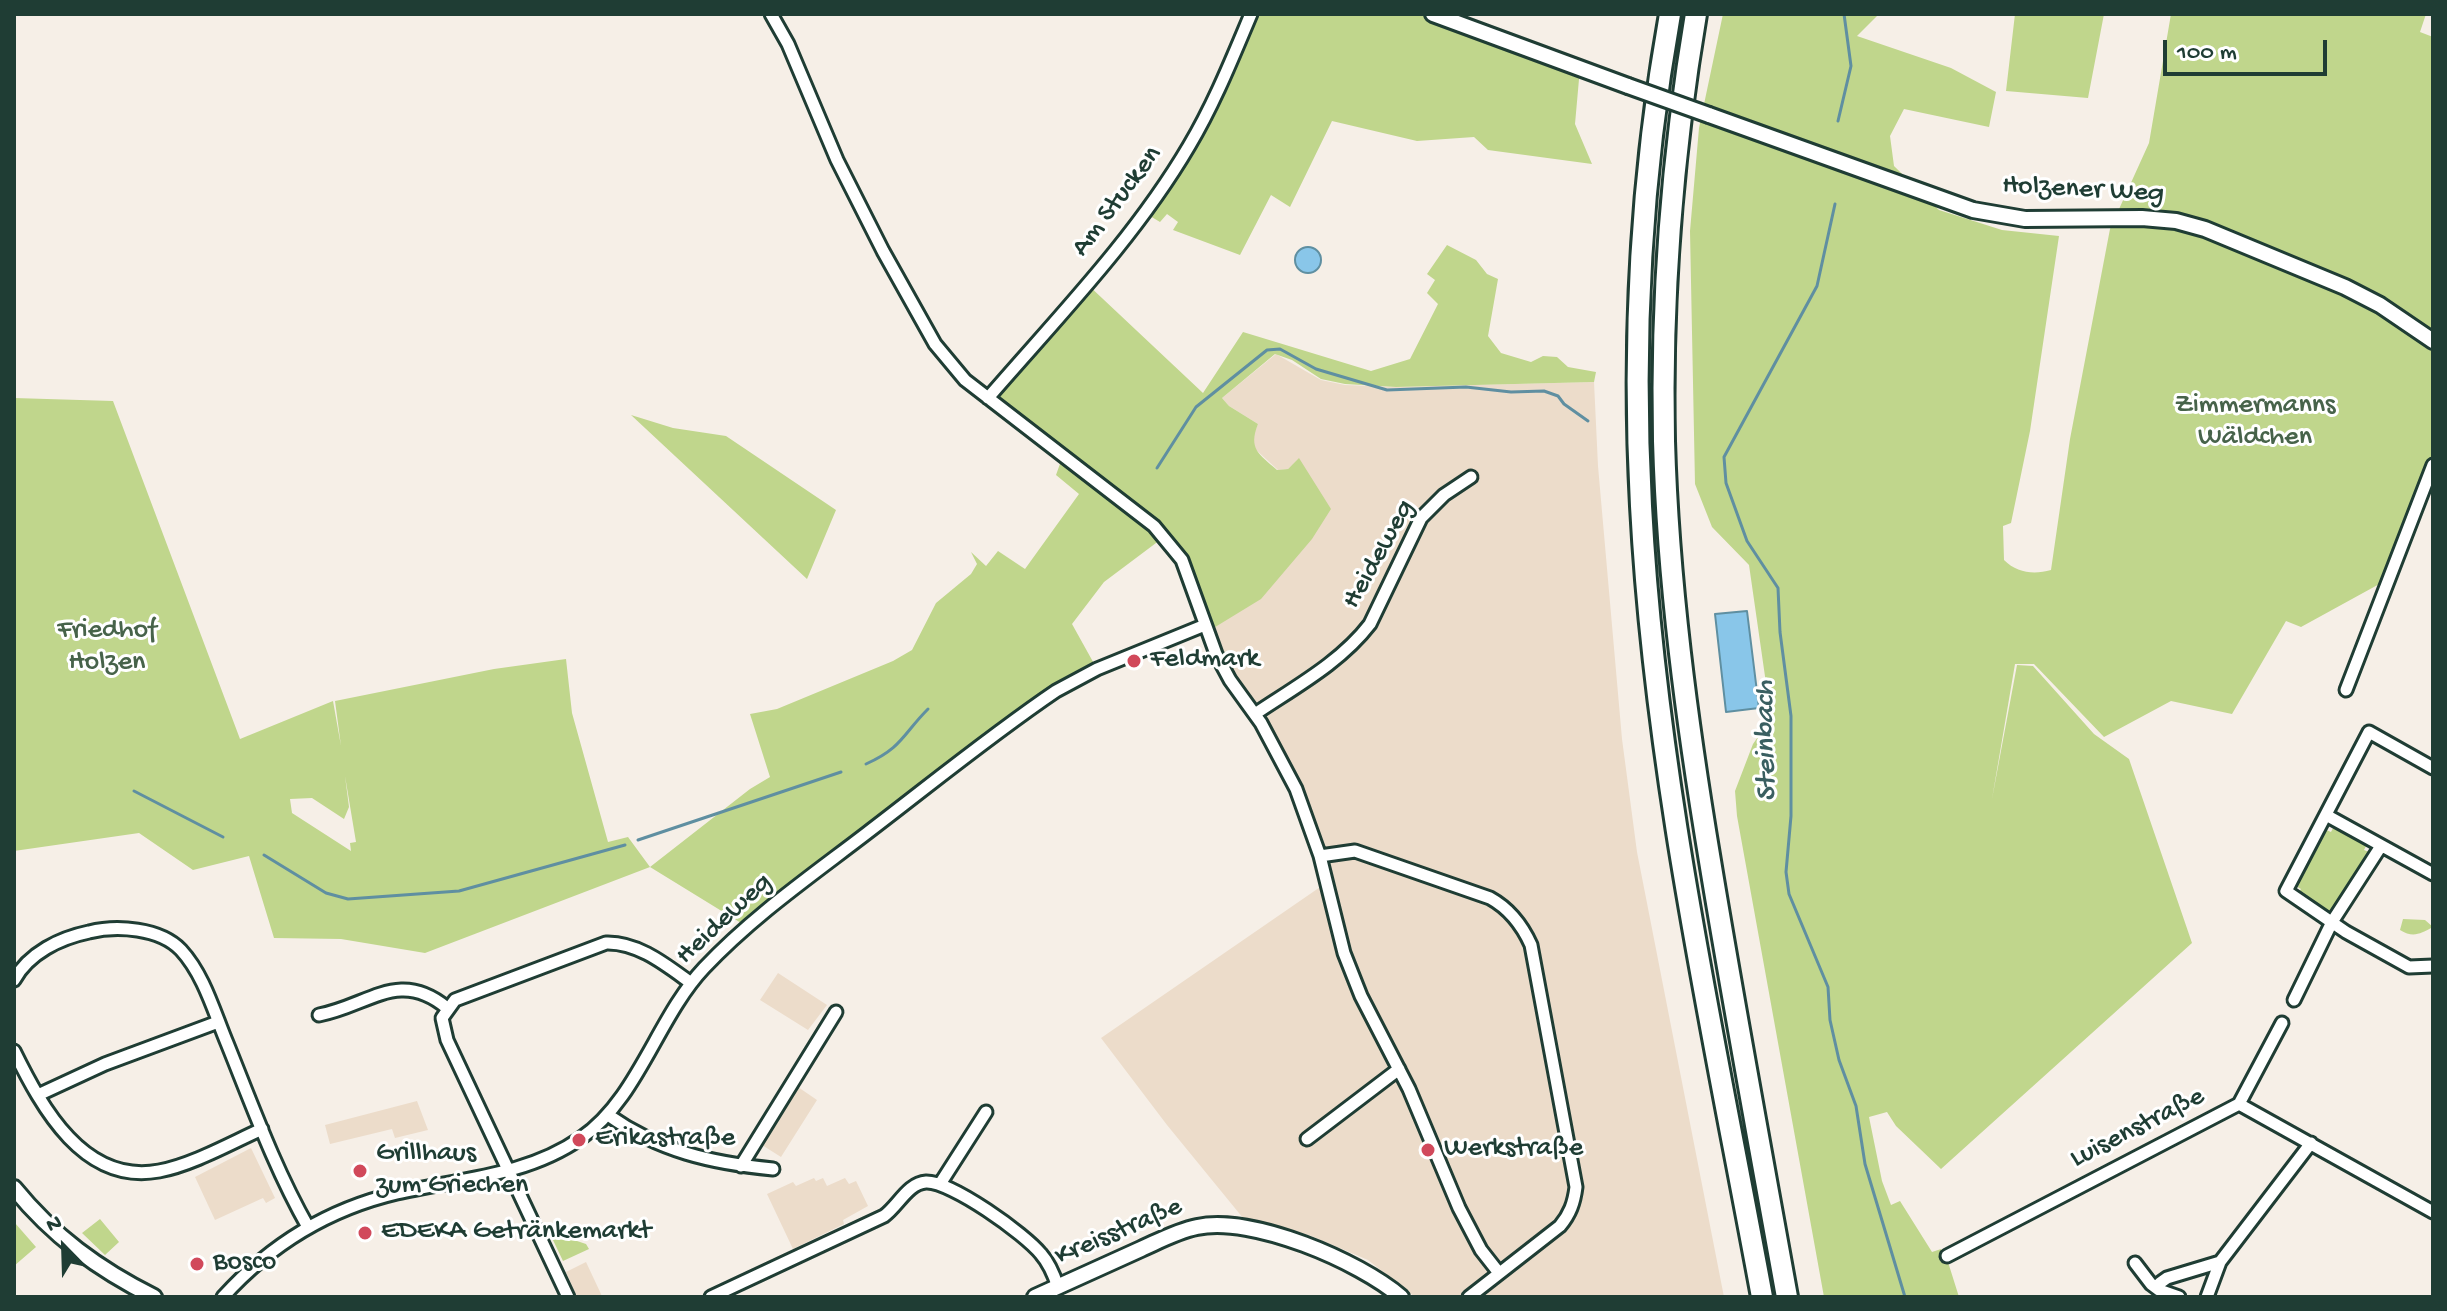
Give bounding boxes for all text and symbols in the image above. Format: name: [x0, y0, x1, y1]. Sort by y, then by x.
scale bar: [2167, 24, 2331, 74]
text: 100 m: [2177, 39, 2237, 68]
street label: Am Stucken: [1065, 140, 1171, 264]
street label: Holzener Weg: [2001, 170, 2165, 212]
park label: Zimmermanns Wäldchen: [2175, 390, 2335, 456]
street label: Heideweg: [1336, 495, 1424, 615]
park label: Friedhof Holzen: [57, 615, 157, 681]
place label: Feldmark: [1150, 644, 1259, 678]
marker: Feldmark: [1125, 652, 1143, 670]
water label: Steinbach: [1749, 680, 1787, 802]
street label: Heideweg: [670, 867, 780, 973]
street label: Luisenstraße: [2065, 1081, 2211, 1177]
place label: Erikastraße: [595, 1123, 735, 1157]
marker: Erikastraße: [570, 1131, 588, 1149]
place label: Werkstraße: [1444, 1133, 1583, 1167]
place label: Grillhaus zum Griechen: [376, 1138, 528, 1204]
marker: Werkstraße: [1419, 1141, 1437, 1159]
marker: Grillhaus zum Griechen: [351, 1162, 369, 1180]
street label: Kreisstraße: [1050, 1191, 1188, 1275]
north arrow: [24, 1207, 104, 1287]
text: N: [43, 1210, 66, 1240]
place label: EDEKA Getränkemarkt: [381, 1216, 651, 1250]
marker: EDEKA Getränkemarkt: [356, 1224, 374, 1242]
place label: Bosco: [213, 1247, 276, 1281]
marker: Bosco: [188, 1255, 206, 1273]

